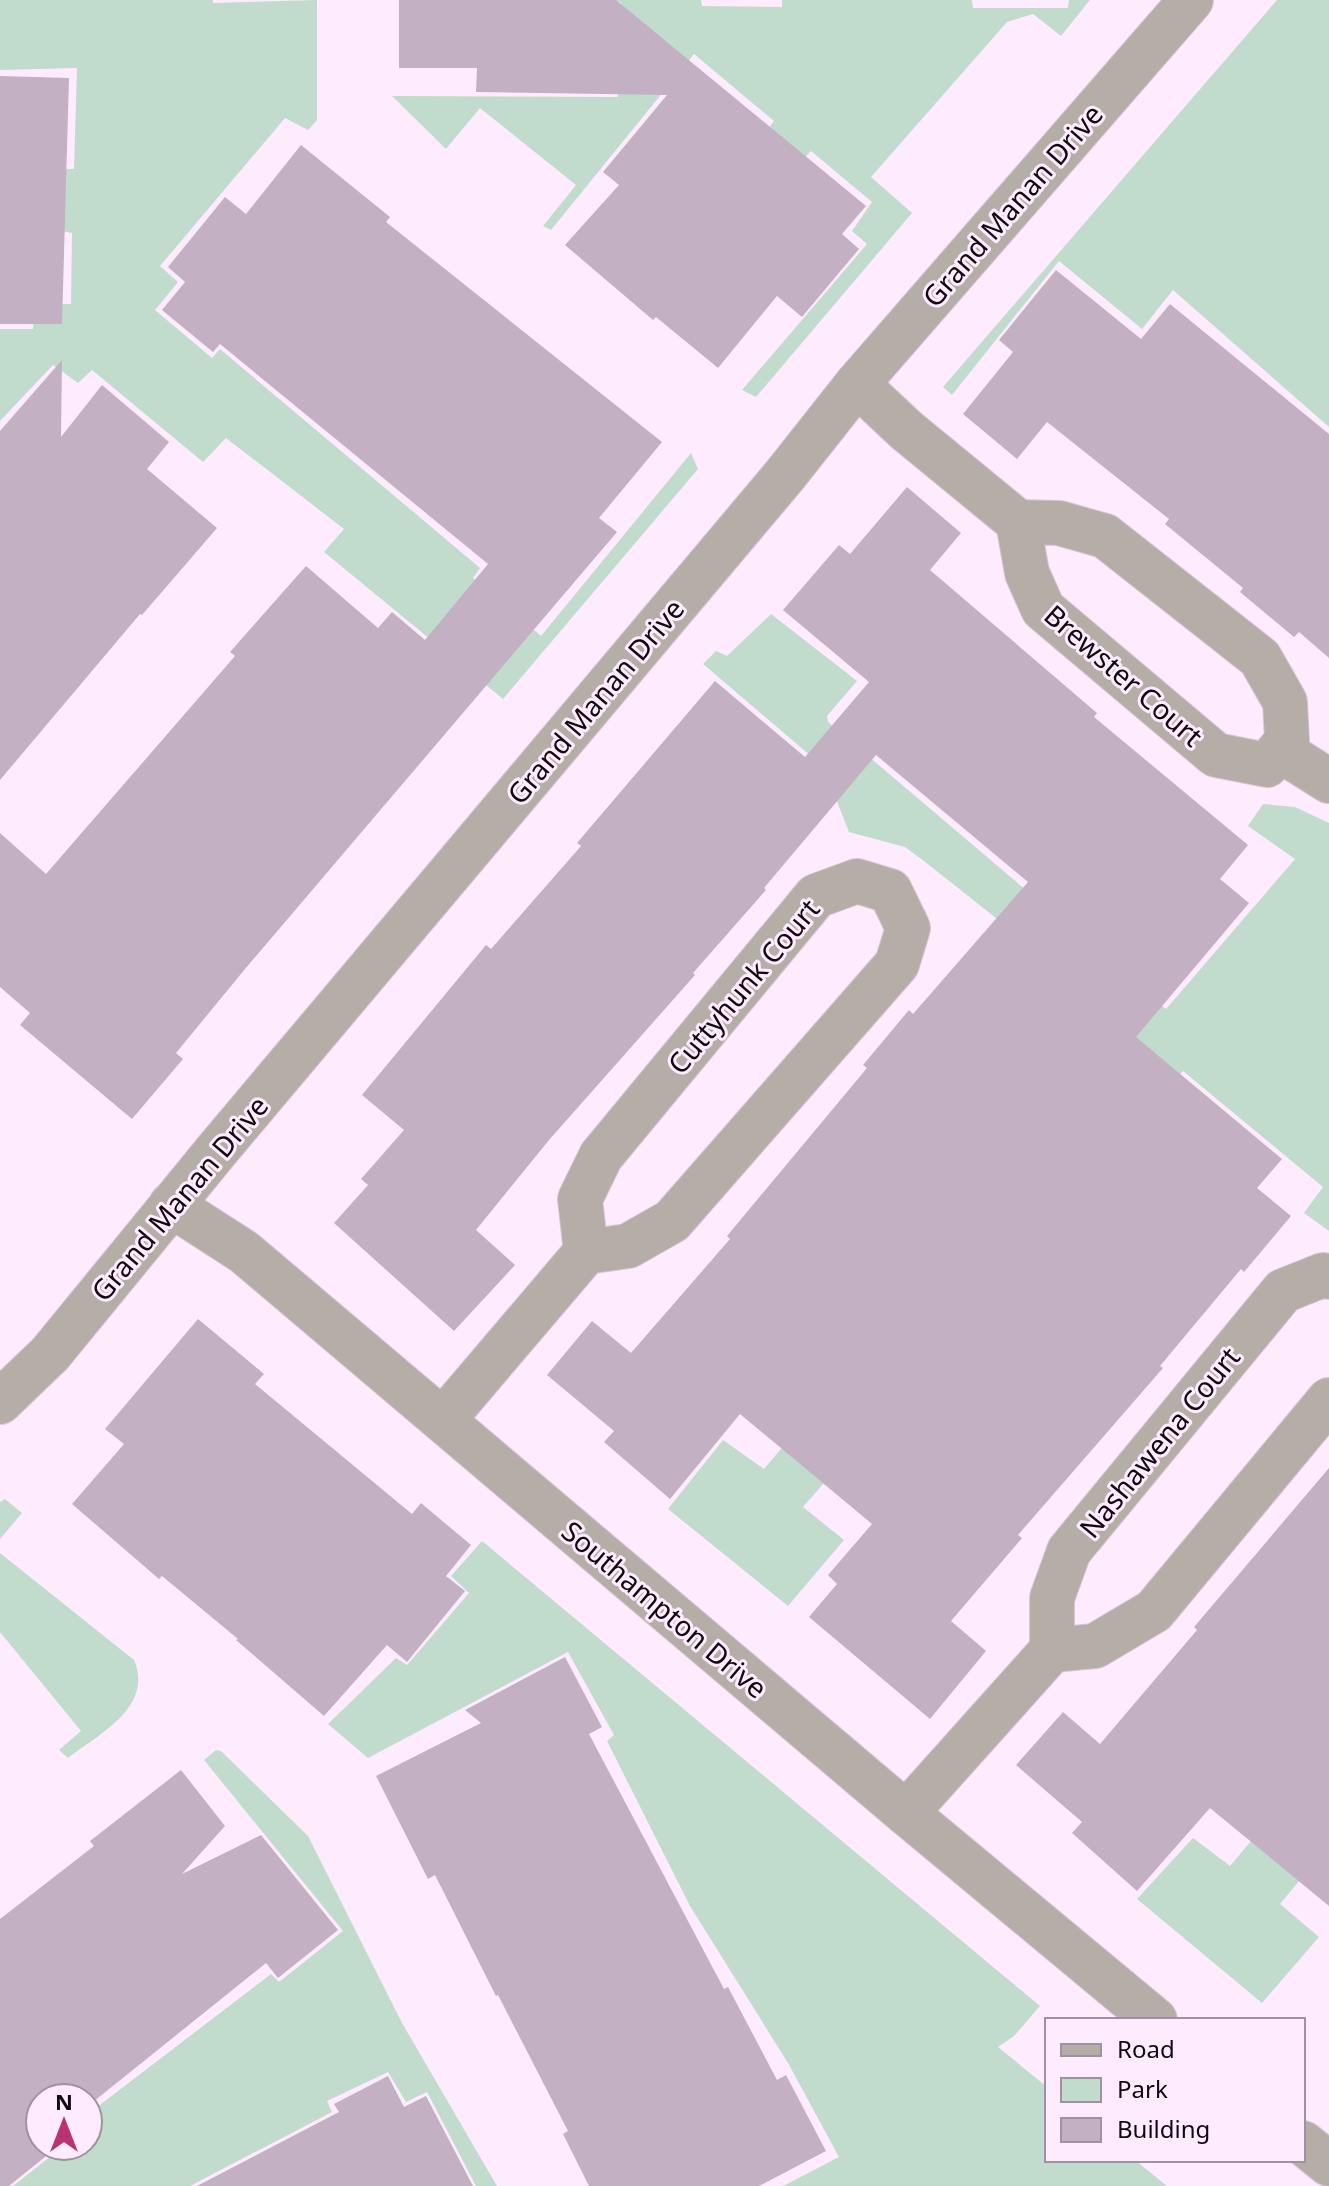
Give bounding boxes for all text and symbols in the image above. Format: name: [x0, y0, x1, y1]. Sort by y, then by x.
street label: Grand Manan Drive: [913, 96, 1111, 314]
street label: Grand Manan Drive: [498, 590, 692, 812]
street label: Brewster Court: [1037, 596, 1211, 754]
street label: Cuttyhunk Court: [659, 891, 827, 1081]
street label: Grand Manan Drive: [82, 1087, 276, 1309]
street label: Nashawena Court: [1070, 1339, 1248, 1545]
street label: Southampton Drive: [554, 1512, 776, 1706]
legend: [1045, 2018, 1305, 2162]
text: Road: [1117, 2032, 1175, 2065]
text: Park: [1117, 2072, 1168, 2105]
north arrow: [24, 2082, 104, 2162]
text: N: [55, 2086, 73, 2116]
text: Building: [1117, 2112, 1210, 2145]

